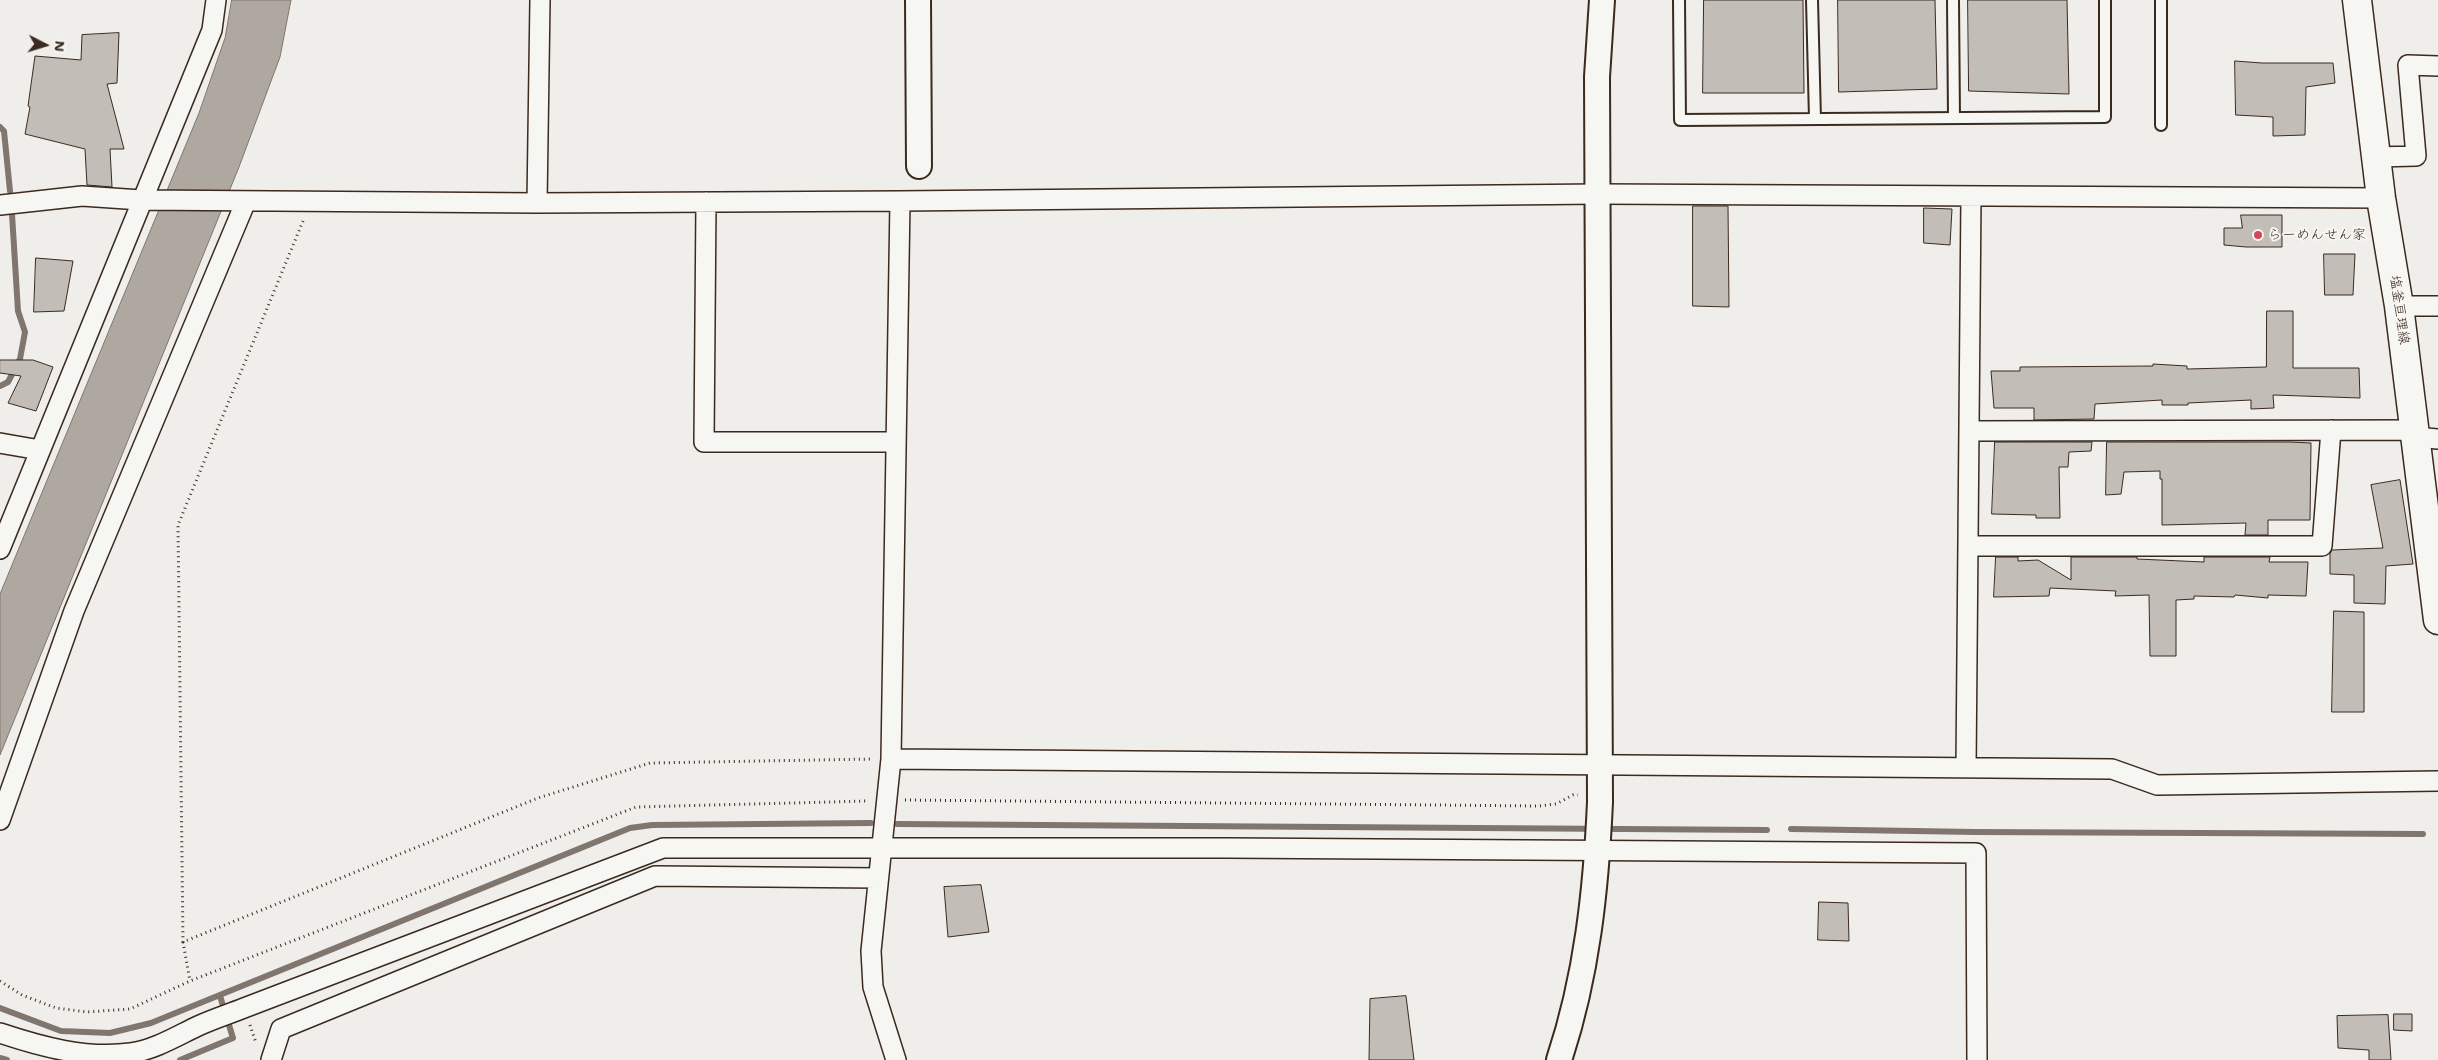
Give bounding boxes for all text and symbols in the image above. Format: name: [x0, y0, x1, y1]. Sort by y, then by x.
north arrow: [20, 20, 70, 70]
text: N: [50, 40, 69, 53]
place label: らーめんせん家: [2268, 227, 2366, 243]
marker: らーめんせん家: [2252, 229, 2264, 241]
street label: 塩釜亘理線: [2386, 274, 2412, 346]

